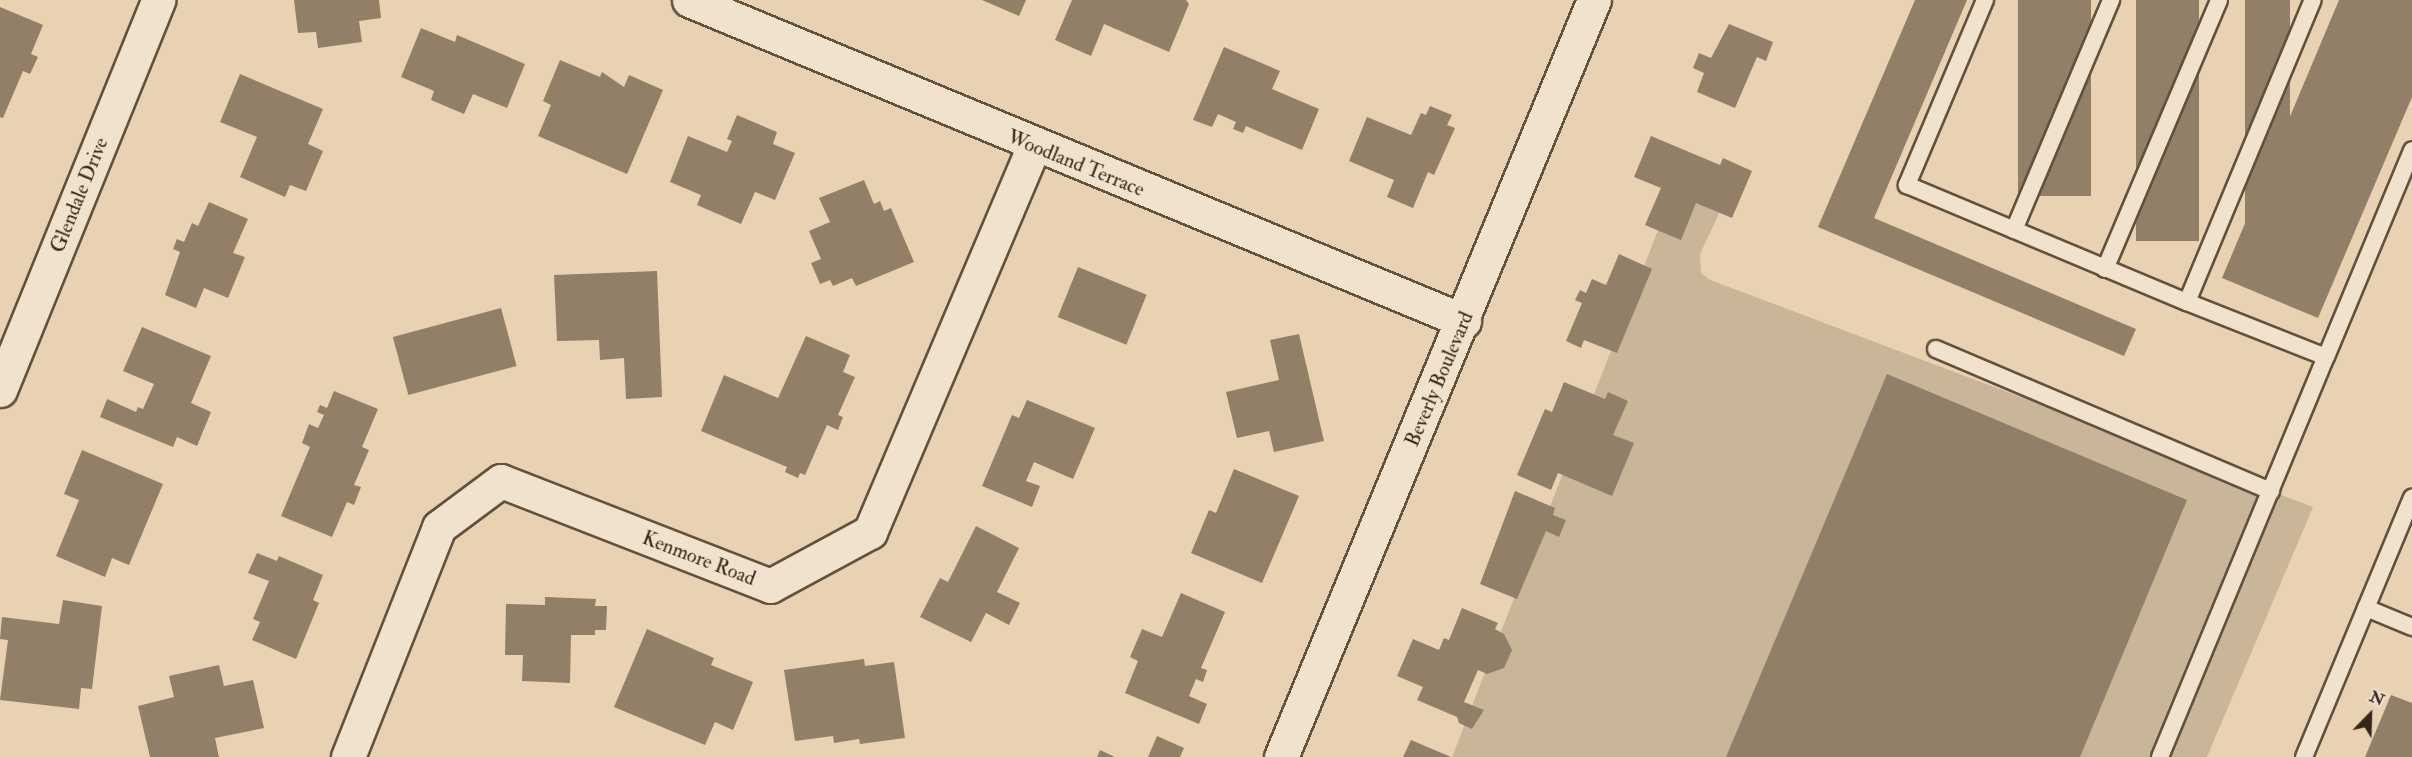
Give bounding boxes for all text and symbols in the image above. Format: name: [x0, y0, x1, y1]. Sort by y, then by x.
street label: Woodland Terrace: [1004, 125, 1148, 201]
street label: Glendale Drive: [45, 134, 113, 256]
street label: Beverly Boulevard: [1400, 308, 1478, 450]
street label: Kenmore Road: [639, 525, 759, 591]
north arrow: [2340, 685, 2400, 745]
text: N: [2367, 686, 2388, 710]

